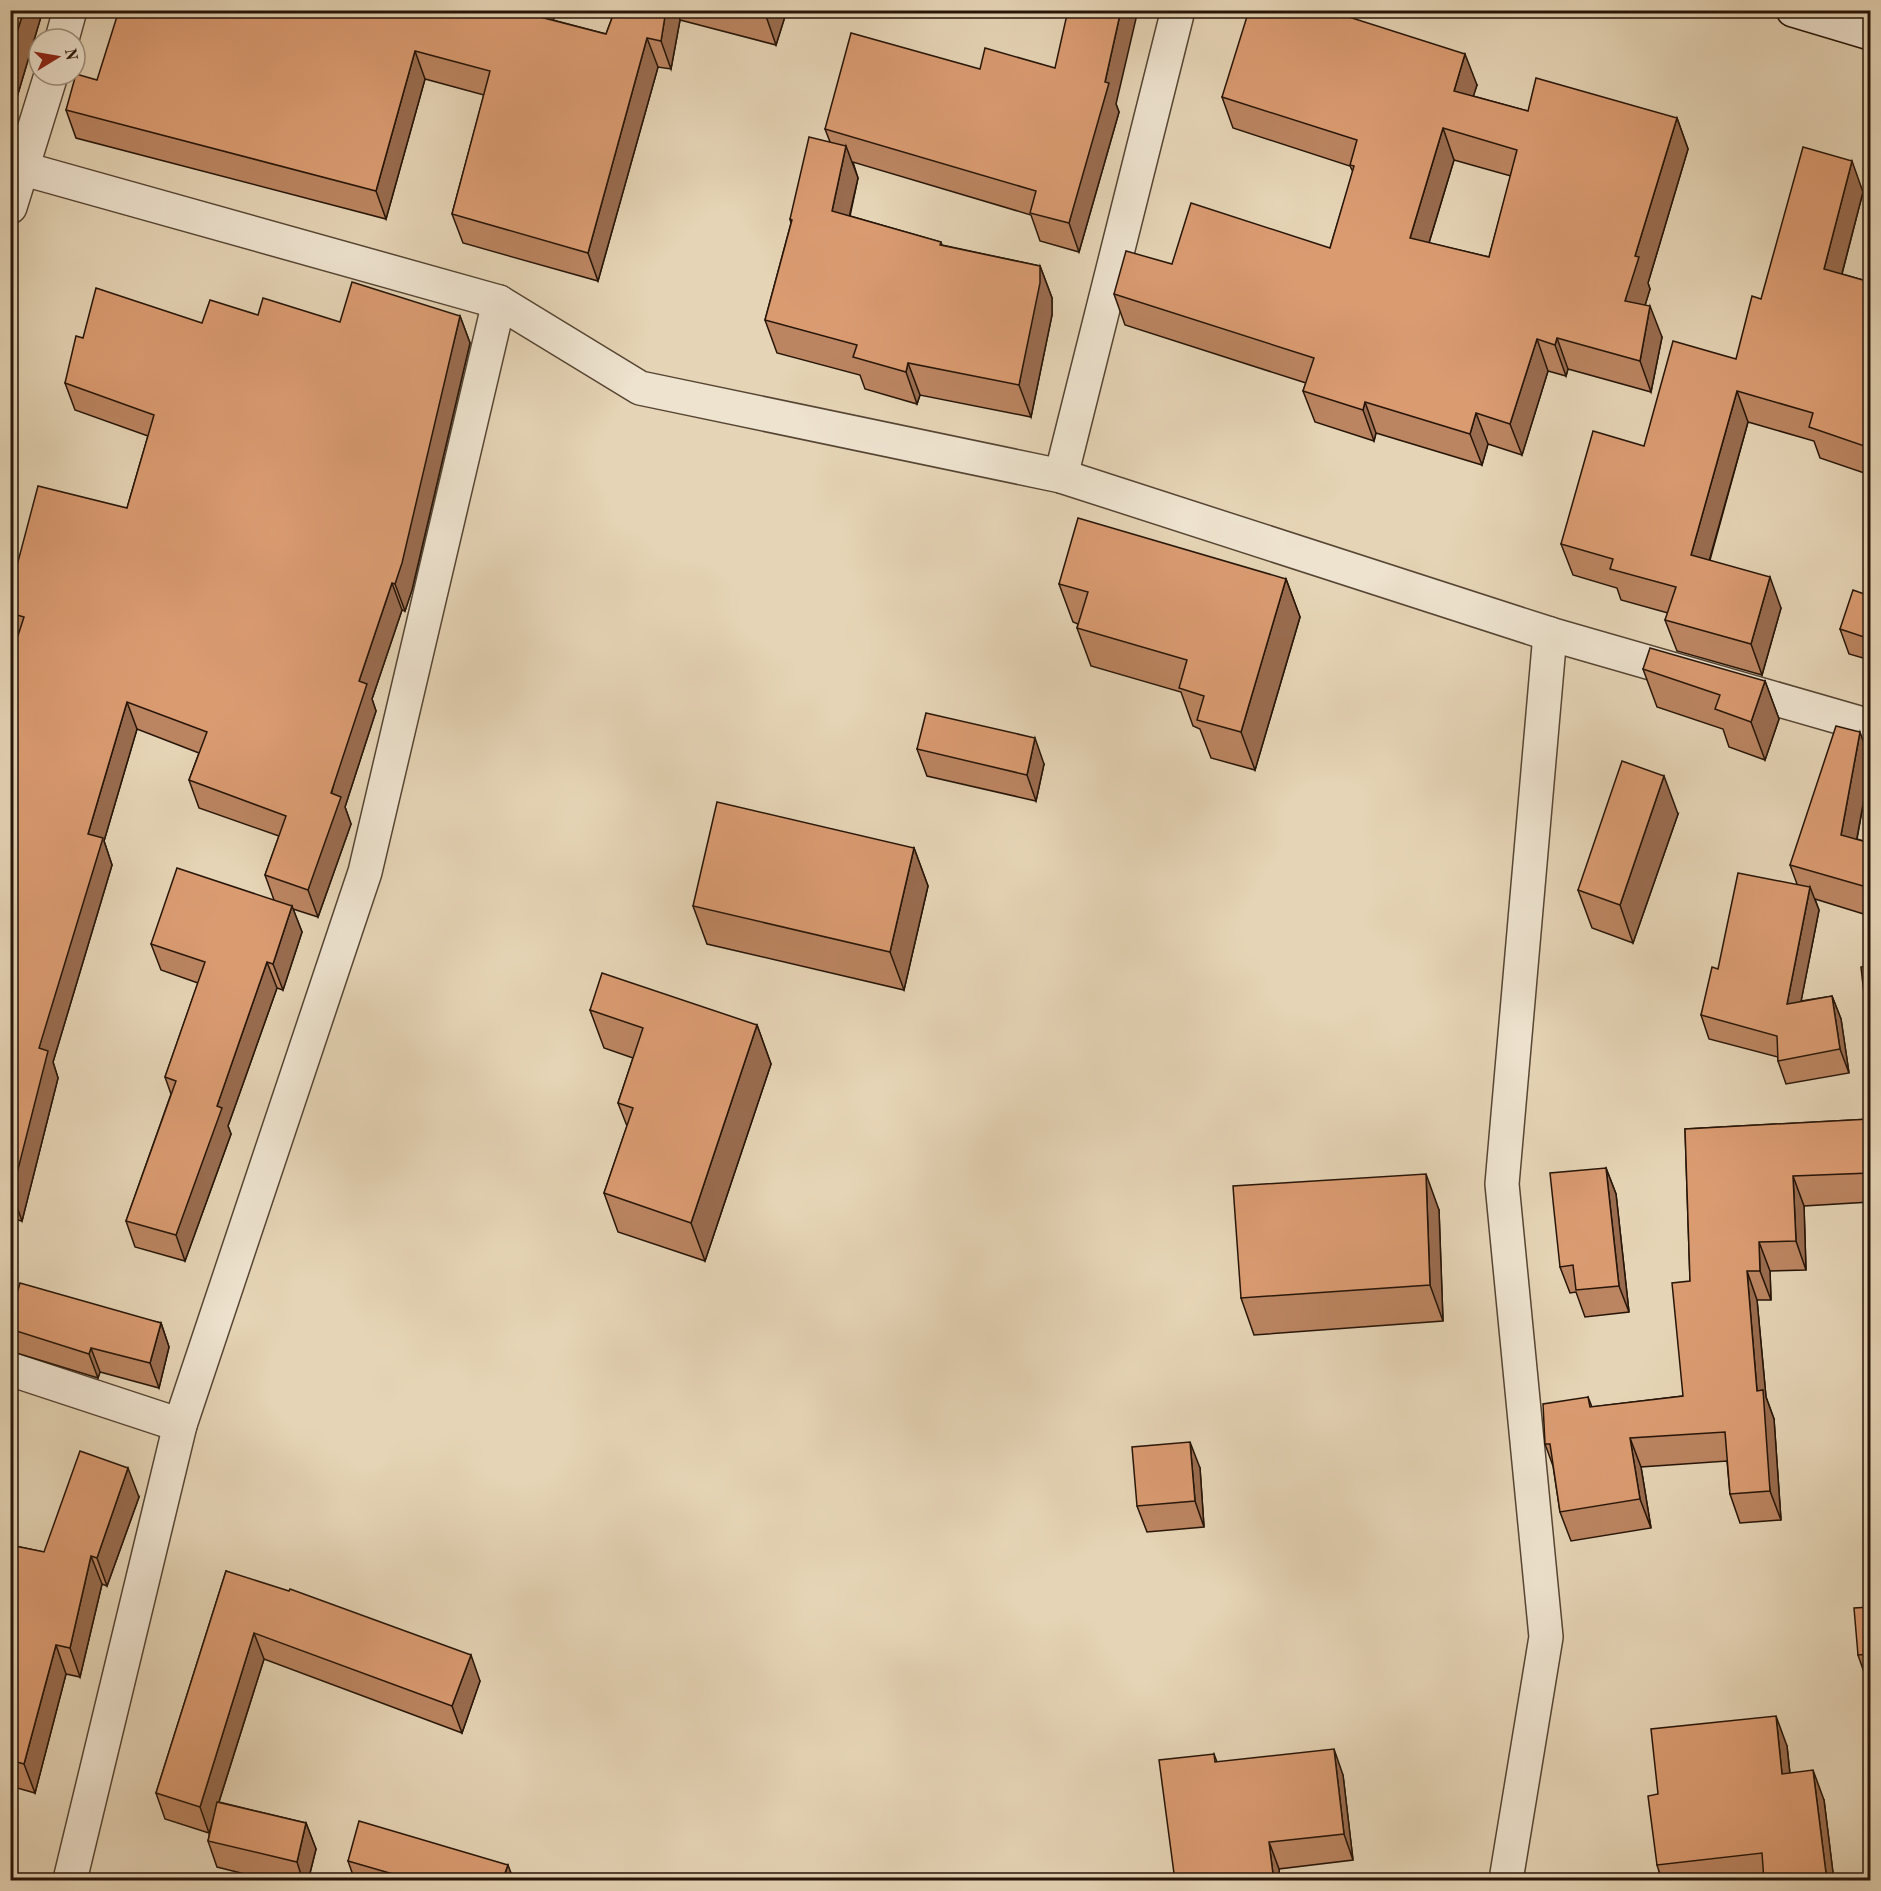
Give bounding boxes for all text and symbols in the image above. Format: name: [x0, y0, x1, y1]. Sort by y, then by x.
north arrow: [27, 27, 87, 87]
text: N: [61, 47, 79, 63]

